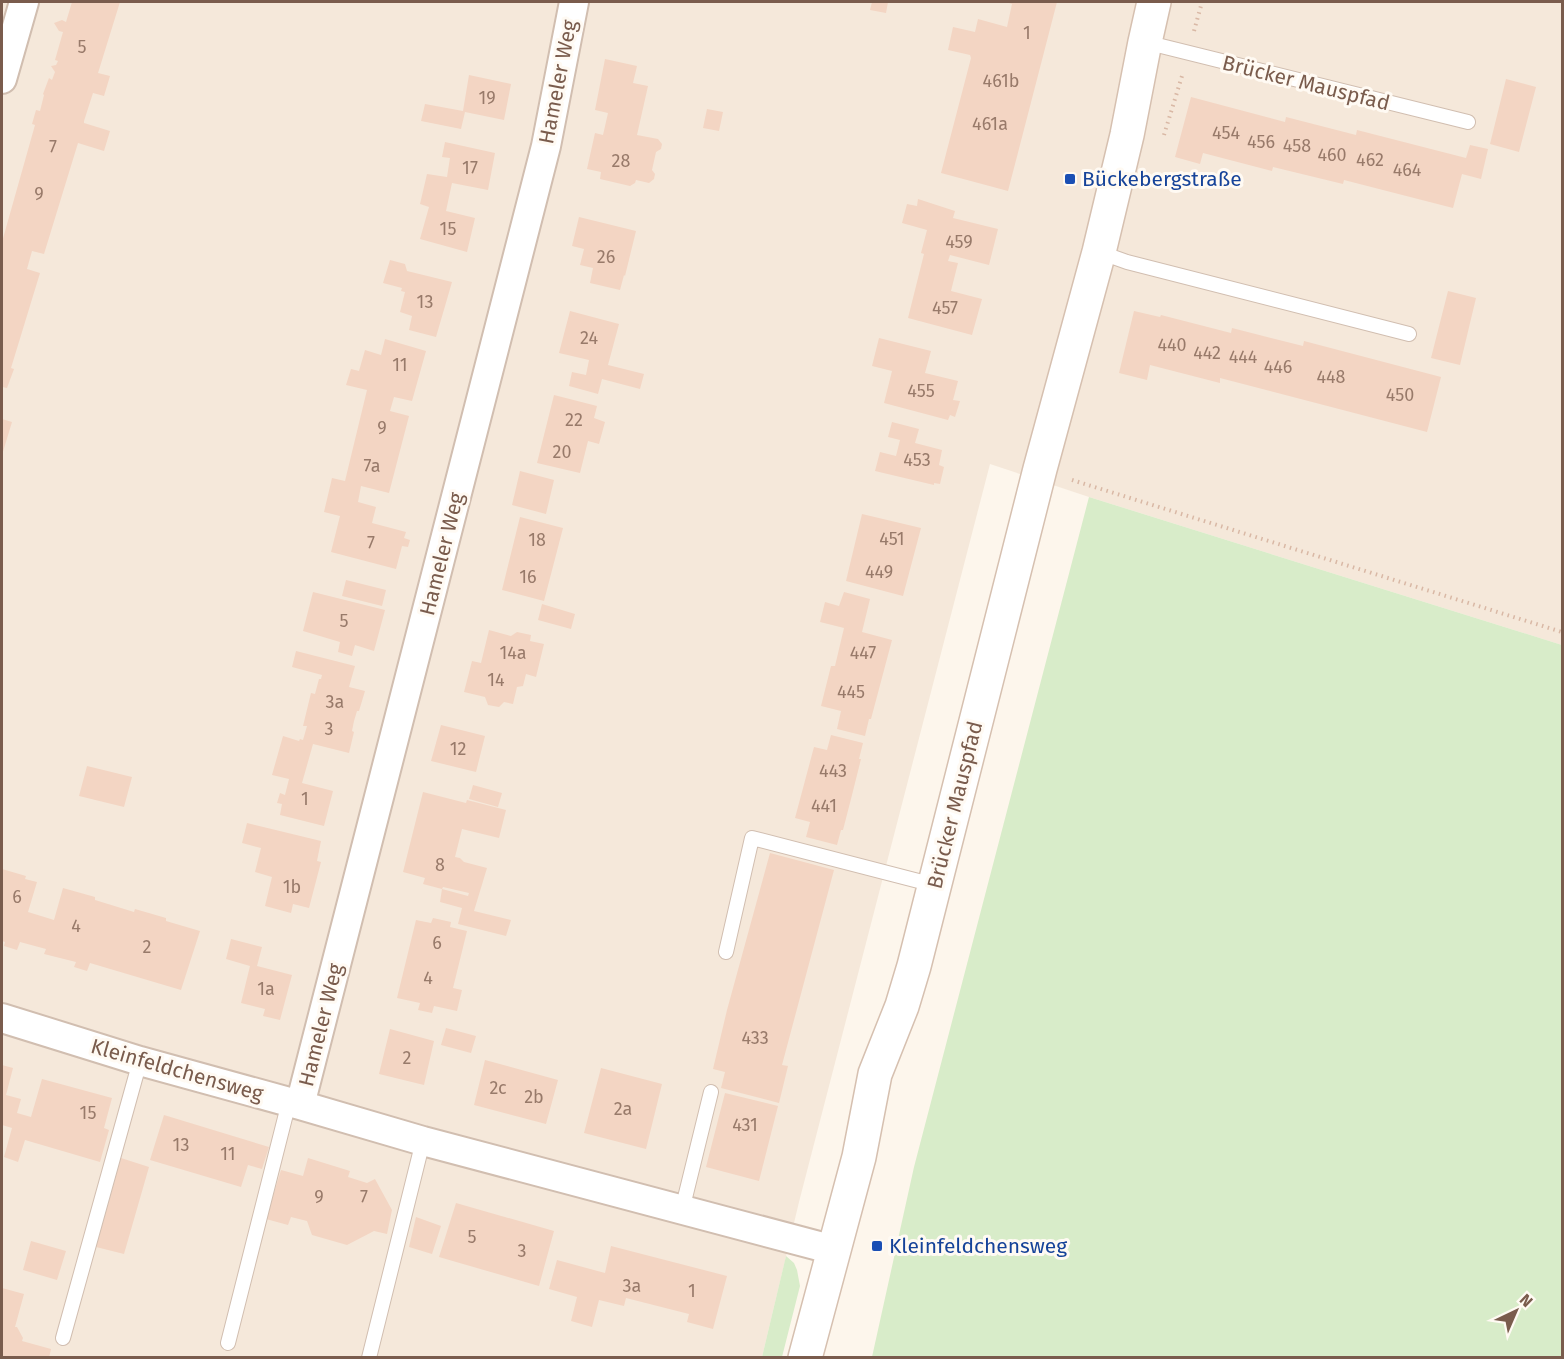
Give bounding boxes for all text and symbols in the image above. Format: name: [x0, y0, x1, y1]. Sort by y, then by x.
street label: Hameler Weg: [533, 18, 583, 146]
house number: 1: [1023, 22, 1031, 44]
house number: 5: [77, 36, 87, 58]
street label: Brücker Mauspfad: [1220, 50, 1392, 116]
house number: 461b: [983, 70, 1019, 92]
house number: 19: [478, 87, 496, 109]
house number: 461a: [972, 113, 1008, 135]
house number: 454: [1212, 122, 1240, 144]
house number: 456: [1247, 131, 1275, 153]
house number: 458: [1283, 135, 1311, 157]
house number: 7: [49, 136, 57, 158]
house number: 460: [1317, 144, 1347, 166]
house number: 462: [1356, 149, 1384, 171]
house number: 28: [612, 150, 630, 172]
house number: 17: [462, 157, 478, 179]
house number: 464: [1393, 159, 1422, 181]
place label: Bückebergstraße: [1082, 166, 1242, 192]
marker: Bückebergstraße: [1063, 172, 1077, 186]
house number: 9: [34, 183, 44, 205]
house number: 15: [440, 218, 456, 240]
house number: 459: [945, 231, 973, 253]
house number: 26: [597, 246, 615, 268]
house number: 13: [417, 291, 433, 313]
house number: 457: [932, 297, 958, 319]
house number: 24: [580, 327, 598, 349]
house number: 440: [1157, 334, 1187, 356]
house number: 442: [1193, 342, 1221, 364]
house number: 444: [1229, 346, 1258, 368]
house number: 11: [392, 354, 408, 376]
house number: 446: [1264, 356, 1292, 378]
house number: 448: [1316, 366, 1346, 388]
house number: 455: [907, 380, 935, 402]
house number: 450: [1386, 384, 1414, 406]
house number: 22: [565, 409, 583, 431]
house number: 9: [377, 417, 387, 439]
house number: 20: [553, 441, 571, 463]
house number: 453: [903, 449, 931, 471]
house number: 7a: [363, 455, 381, 477]
street label: Hameler Weg: [414, 490, 470, 618]
house number: 451: [879, 528, 905, 550]
house number: 18: [528, 529, 546, 551]
house number: 7: [367, 532, 375, 554]
house number: 449: [865, 561, 893, 583]
house number: 16: [519, 566, 537, 588]
house number: 5: [339, 610, 349, 632]
house number: 14a: [499, 642, 527, 664]
house number: 447: [850, 642, 876, 664]
house number: 14: [487, 669, 505, 691]
house number: 445: [837, 681, 865, 703]
house number: 3a: [326, 691, 344, 713]
house number: 3: [325, 718, 333, 740]
street label: Brücker Mauspfad: [922, 719, 988, 891]
house number: 12: [450, 738, 466, 760]
house number: 443: [819, 760, 847, 782]
house number: 1: [301, 788, 309, 810]
house number: 441: [811, 795, 837, 817]
house number: 8: [435, 854, 445, 876]
house number: 1b: [283, 876, 301, 898]
house number: 6: [12, 886, 22, 908]
house number: 4: [71, 915, 81, 937]
house number: 6: [432, 932, 442, 954]
house number: 2: [143, 936, 152, 958]
street label: Hameler Weg: [293, 961, 349, 1089]
house number: 4: [423, 967, 433, 989]
house number: 1a: [257, 978, 275, 1000]
house number: 433: [741, 1027, 769, 1049]
street label: Kleinfeldchensweg: [88, 1033, 266, 1107]
house number: 2: [403, 1047, 412, 1069]
house number: 2c: [489, 1077, 507, 1099]
house number: 2b: [524, 1086, 544, 1108]
house number: 2a: [614, 1098, 632, 1120]
house number: 15: [80, 1102, 96, 1124]
house number: 431: [732, 1114, 758, 1136]
house number: 13: [173, 1134, 189, 1156]
house number: 11: [220, 1143, 236, 1165]
house number: 9: [314, 1186, 324, 1208]
house number: 7: [360, 1186, 368, 1208]
house number: 5: [467, 1226, 477, 1248]
place label: Kleinfeldchensweg: [889, 1233, 1067, 1259]
marker: Kleinfeldchensweg: [870, 1239, 884, 1253]
house number: 3: [518, 1240, 526, 1262]
house number: 3a: [623, 1275, 641, 1297]
house number: 1: [688, 1280, 696, 1302]
north arrow: [1486, 1281, 1546, 1341]
text: N: [1516, 1290, 1536, 1311]

